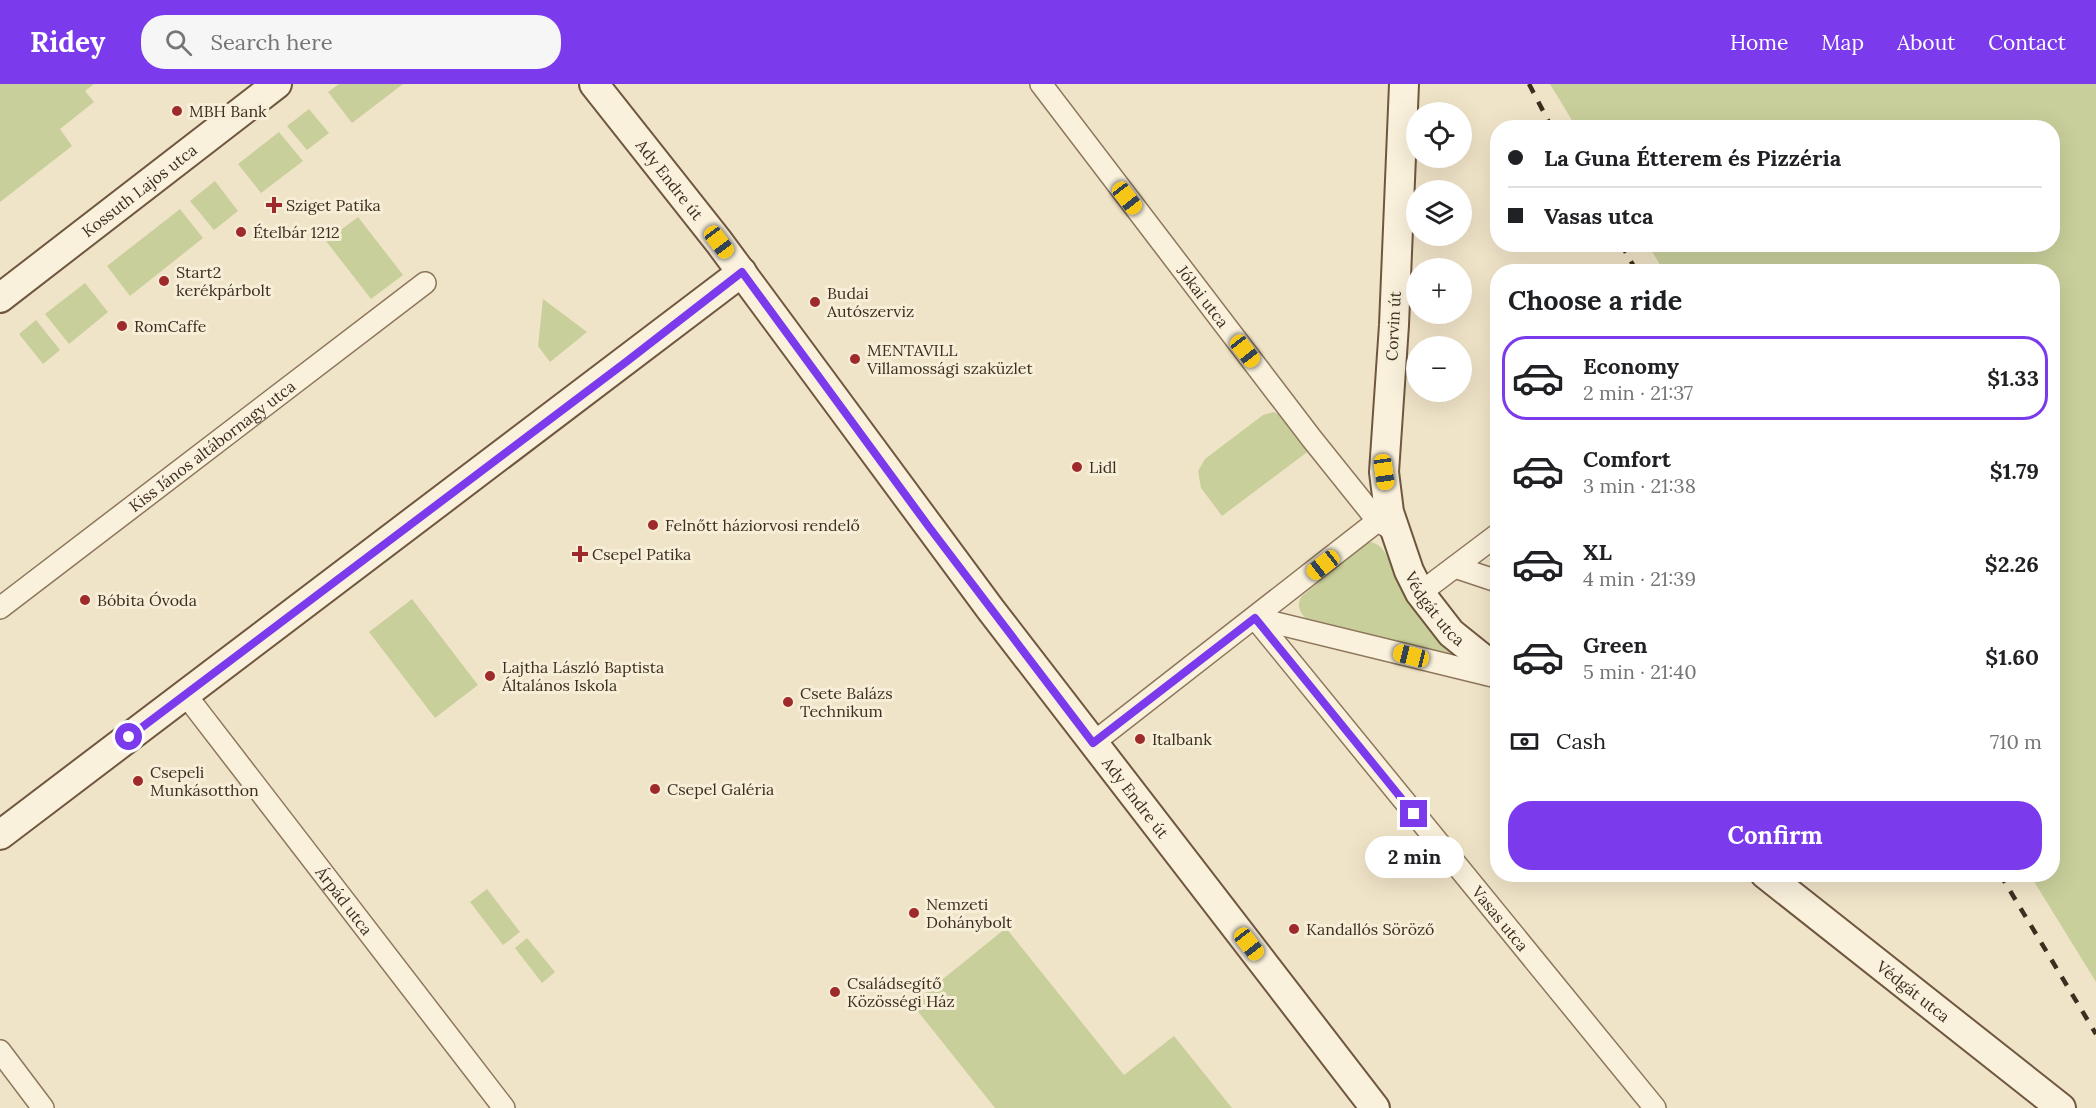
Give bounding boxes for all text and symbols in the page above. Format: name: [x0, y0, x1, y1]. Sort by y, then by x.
search box: [141, 15, 561, 69]
text: Ridey: [30, 24, 105, 60]
icon: search: [162, 26, 195, 59]
text: Search here: [210, 28, 333, 56]
text: Home: [1730, 29, 1788, 56]
text: Map: [1821, 29, 1864, 56]
text: About: [1897, 29, 1955, 56]
text: Contact: [1988, 29, 2066, 56]
place label: MBH Bank: [189, 101, 267, 121]
map controls: [1406, 102, 1472, 402]
button: locate: [1406, 102, 1472, 168]
marker: MBH Bank: [170, 104, 184, 118]
street label: Ady Endre út: [631, 135, 708, 225]
street label: Kossuth Lajos utca: [78, 140, 201, 241]
text: La Guna Étterem és Pizzéria: [1544, 144, 1841, 172]
car: [1109, 178, 1145, 218]
button: layers: [1406, 180, 1472, 246]
place label: Sziget Patika: [286, 195, 381, 215]
marker: Sziget Patika: [267, 198, 281, 212]
text: Vasas utca: [1544, 202, 1654, 230]
place label: Ételbár 1212: [253, 222, 340, 242]
car: [701, 222, 737, 262]
marker: Ételbár 1212: [234, 225, 248, 239]
button: +: [1406, 258, 1472, 324]
street label: Jókai utca: [1172, 260, 1233, 331]
place label: Start2 kerékpárbolt: [176, 262, 272, 300]
marker: Start2 kerékpárbolt: [157, 274, 171, 288]
place label: Budai Autószerviz: [826, 283, 914, 321]
text: Choose a ride: [1508, 283, 1682, 317]
street label: Corvin út: [1381, 290, 1405, 361]
marker: Budai Autószerviz: [808, 295, 822, 309]
place label: RomCaffe: [134, 316, 207, 336]
marker: RomCaffe: [115, 319, 129, 333]
car: [1227, 331, 1263, 371]
button: −: [1406, 336, 1472, 402]
place label: MENTAVILL Villamossági szaküzlet: [866, 340, 1033, 378]
icon: car: [1511, 351, 1565, 405]
marker: MENTAVILL Villamossági szaküzlet: [848, 352, 862, 366]
text: Economy: [1583, 352, 1679, 380]
text: $1.33: [1987, 364, 2039, 392]
street label: Kiss János altábornagy utca: [125, 376, 299, 516]
text: 2 min · 21:37: [1583, 380, 1693, 405]
icon: car: [1511, 444, 1565, 498]
text: Comfort: [1583, 445, 1671, 473]
car: [1373, 453, 1395, 491]
place label: Lidl: [1089, 457, 1117, 477]
text: $1.79: [1990, 457, 2039, 485]
marker: Lidl: [1070, 460, 1084, 474]
text: 3 min · 21:38: [1583, 473, 1696, 498]
place label: Felnőtt háziorvosi rendelő: [665, 515, 860, 535]
marker: Felnőtt háziorvosi rendelő: [646, 518, 660, 532]
icon: car: [1511, 537, 1565, 591]
text: XL: [1583, 538, 1612, 566]
place label: Csepel Patika: [592, 544, 691, 564]
marker: Csepel Patika: [573, 547, 587, 561]
car: [1303, 547, 1343, 583]
text: $2.26: [1985, 550, 2039, 578]
text: 4 min · 21:39: [1583, 566, 1696, 591]
street label: Védgát utca: [1400, 567, 1469, 650]
place label: Bóbita Óvoda: [97, 590, 197, 610]
marker: Bóbita Óvoda: [78, 593, 92, 607]
icon: car: [1511, 630, 1565, 684]
text: Green: [1583, 631, 1648, 659]
car: [1391, 643, 1431, 669]
text: $1.60: [1985, 643, 2039, 671]
place label: Lajtha László Baptista Általános Iskola: [501, 657, 664, 695]
text: 5 min · 21:40: [1583, 659, 1697, 684]
marker: Lajtha László Baptista Általános Iskola: [483, 669, 497, 683]
place label: Csete Balázs Technikum: [800, 683, 893, 721]
marker: Csete Balázs Technikum: [781, 695, 795, 709]
route start: [115, 723, 142, 750]
icon: cash: [1508, 725, 1541, 758]
text: Cash: [1556, 727, 1606, 755]
place label: Italbank: [1152, 729, 1212, 749]
text: 710 m: [1990, 729, 2042, 754]
marker: Italbank: [1133, 732, 1147, 746]
street label: Ady Endre út: [1098, 752, 1174, 843]
place label: Csepeli Munkásotthon: [150, 762, 259, 800]
marker: Csepeli Munkásotthon: [131, 774, 145, 788]
place label: Csepel Galéria: [667, 779, 774, 799]
marker: Csepel Galéria: [648, 782, 662, 796]
route end: [1400, 800, 1427, 827]
button: Confirm: [1508, 801, 2042, 870]
callout: 2 min: [1364, 835, 1464, 877]
text: 2 min: [1388, 844, 1441, 869]
street label: Árpád utca: [311, 862, 377, 939]
street label: Vasas utca: [1467, 881, 1533, 955]
place label: Nemzeti Dohánybolt: [926, 894, 1013, 932]
marker: Nemzeti Dohánybolt: [907, 906, 921, 920]
place label: Kandallós Söröző: [1306, 919, 1434, 939]
marker: Kandallós Söröző: [1287, 922, 1301, 936]
car: [1231, 924, 1267, 964]
street label: Védgát utca: [1872, 955, 1954, 1026]
place label: Családsegítő Közösségi Ház: [847, 973, 955, 1011]
marker: Családsegítő Közösségi Ház: [828, 985, 842, 999]

